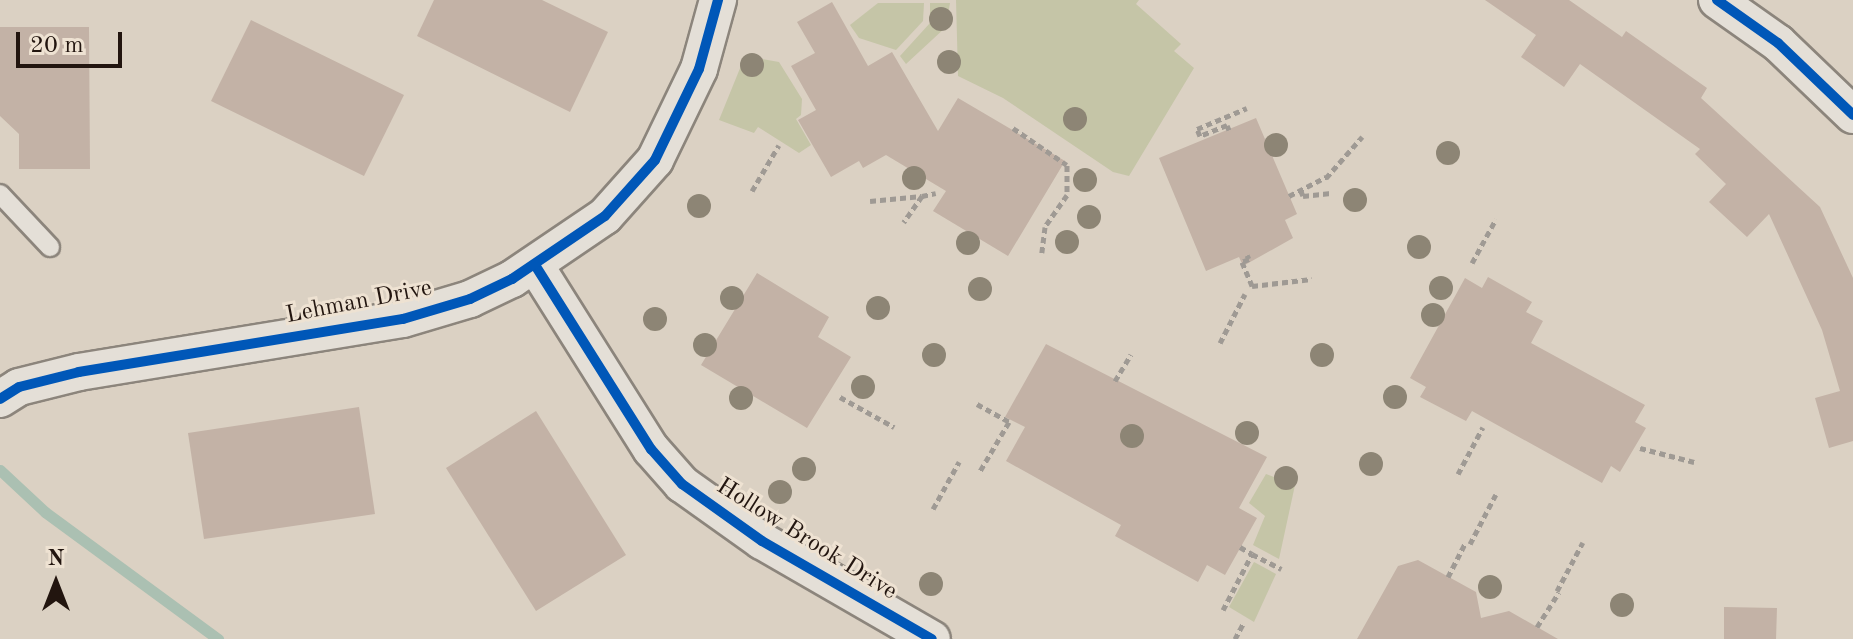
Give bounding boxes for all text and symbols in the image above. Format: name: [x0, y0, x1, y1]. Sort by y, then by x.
scale bar: [20, 16, 126, 66]
text: 20 m: [30, 34, 84, 58]
street label: Lehman Drive: [283, 275, 435, 331]
street label: Hollow Brook Drive: [710, 473, 902, 607]
north arrow: [16, 543, 96, 623]
text: N: [48, 548, 64, 570]

